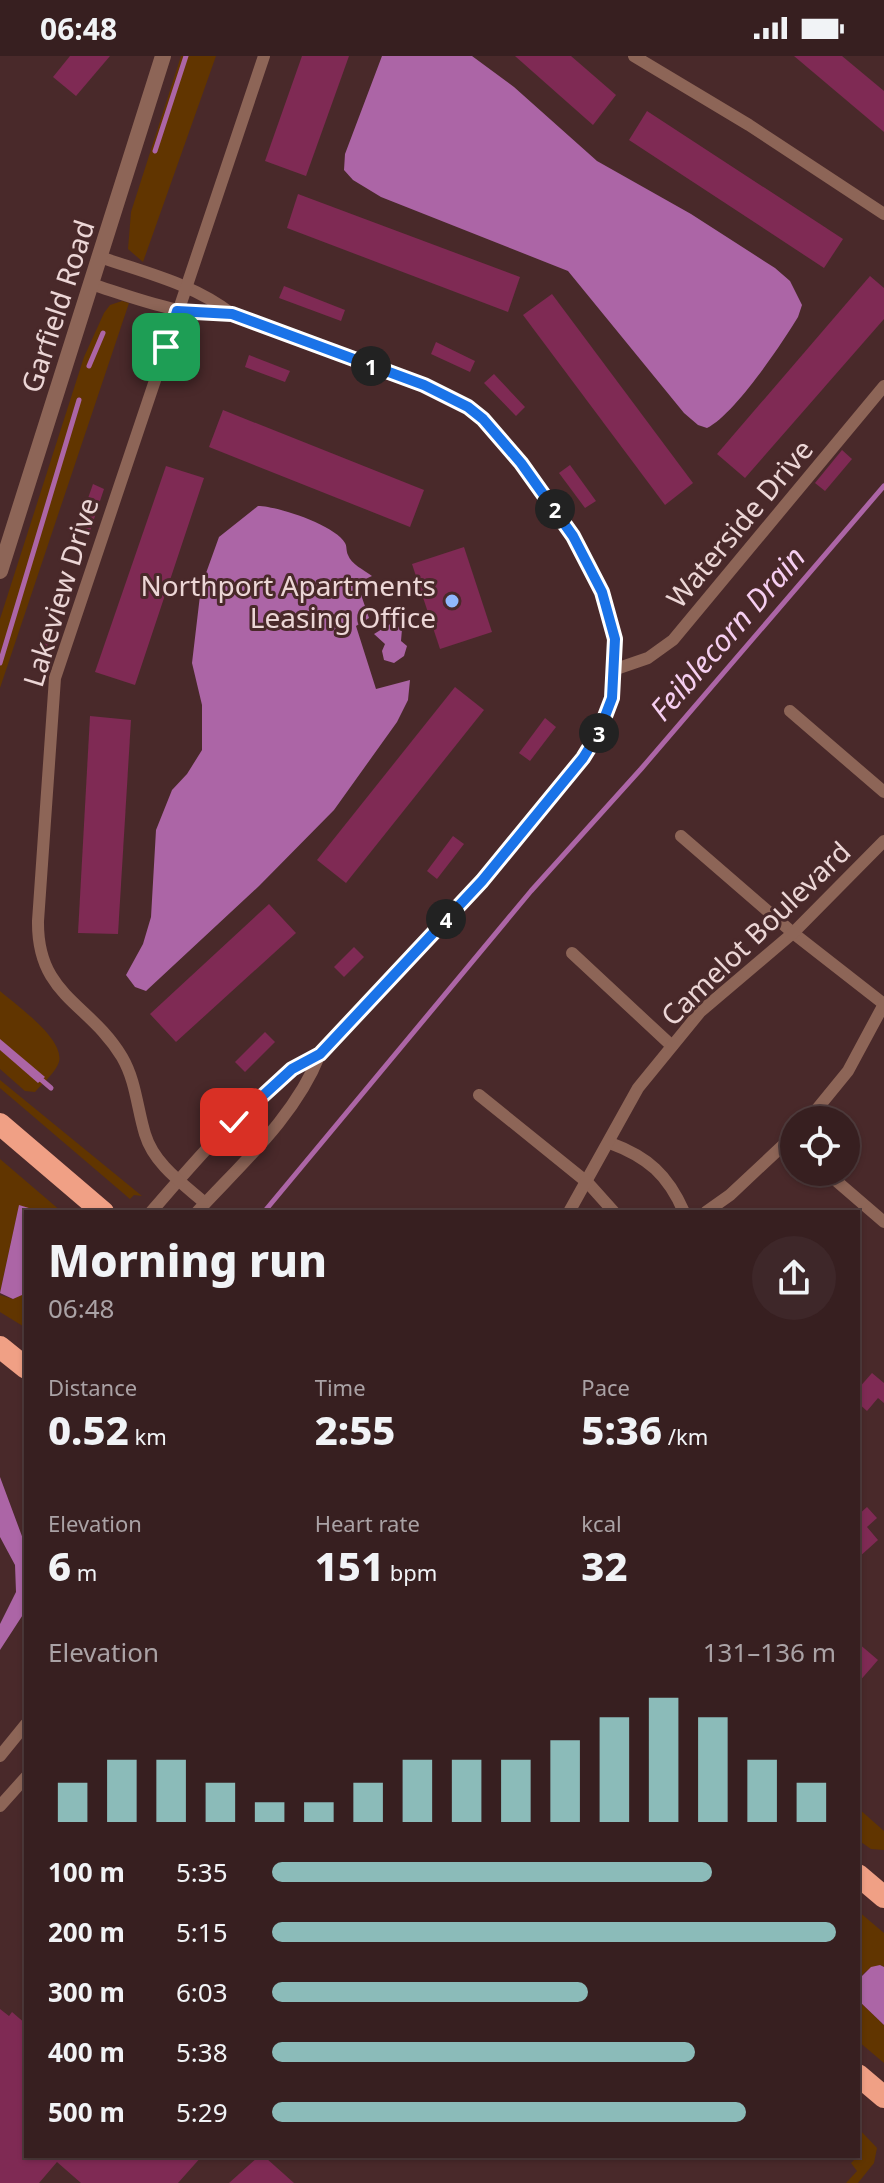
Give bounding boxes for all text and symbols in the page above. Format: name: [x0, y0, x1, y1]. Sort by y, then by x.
text: 06:48: [40, 8, 117, 49]
street label: Garfield Road: [11, 215, 103, 397]
pin: [132, 313, 200, 381]
icon: arrive: [144, 325, 188, 369]
pin: 1: [351, 346, 391, 386]
text: 1: [365, 351, 377, 381]
street label: Waterside Drive: [657, 431, 821, 615]
pin: 2: [535, 489, 575, 529]
street label: Lakeview Drive: [13, 493, 107, 691]
text: 2: [549, 494, 561, 524]
water label: Feiblecorn Drain: [640, 537, 814, 729]
place label: Northport Apartments Leasing Office: [140, 566, 436, 636]
marker: Northport Apartments Leasing Office: [443, 592, 461, 610]
pin: 3: [579, 713, 619, 753]
text: 3: [593, 718, 605, 748]
street label: Camelot Boulevard: [652, 833, 858, 1033]
pin: 4: [426, 899, 466, 939]
text: 4: [440, 904, 452, 934]
pin: [200, 1088, 268, 1156]
icon: check: [212, 1100, 256, 1144]
map controls: [780, 1106, 860, 1186]
button: locate: [780, 1106, 860, 1186]
text: Morning run: [48, 1230, 327, 1290]
button: share: [752, 1236, 836, 1320]
text: 06:48: [48, 1290, 114, 1326]
text: Distance: [48, 1372, 137, 1402]
text: Time: [315, 1372, 366, 1402]
text: Pace: [581, 1372, 630, 1402]
text: 0.52: [48, 1402, 129, 1457]
text: 2:55: [315, 1402, 395, 1457]
text: 5:36: [581, 1402, 662, 1457]
text: km: [129, 1421, 167, 1451]
text: /km: [662, 1421, 708, 1451]
text: Elevation: [48, 1508, 142, 1538]
text: Heart rate: [315, 1508, 420, 1538]
text: kcal: [581, 1508, 622, 1538]
text: 6: [48, 1538, 71, 1593]
text: 151: [315, 1538, 384, 1593]
text: 32: [581, 1538, 628, 1593]
text: m: [71, 1557, 97, 1587]
text: bpm: [384, 1557, 437, 1587]
text: Elevation: [48, 1634, 159, 1670]
text: 131–136 m: [703, 1634, 836, 1670]
text: 100 m: [48, 1854, 125, 1890]
text: 5:35: [176, 1854, 228, 1890]
text: 200 m: [48, 1914, 125, 1950]
text: 5:15: [176, 1914, 228, 1950]
text: 300 m: [48, 1974, 125, 2010]
text: 6:03: [176, 1974, 228, 2010]
text: 400 m: [48, 2034, 125, 2070]
text: 5:38: [176, 2034, 228, 2070]
text: 500 m: [48, 2094, 125, 2130]
text: 5:29: [176, 2094, 228, 2130]

